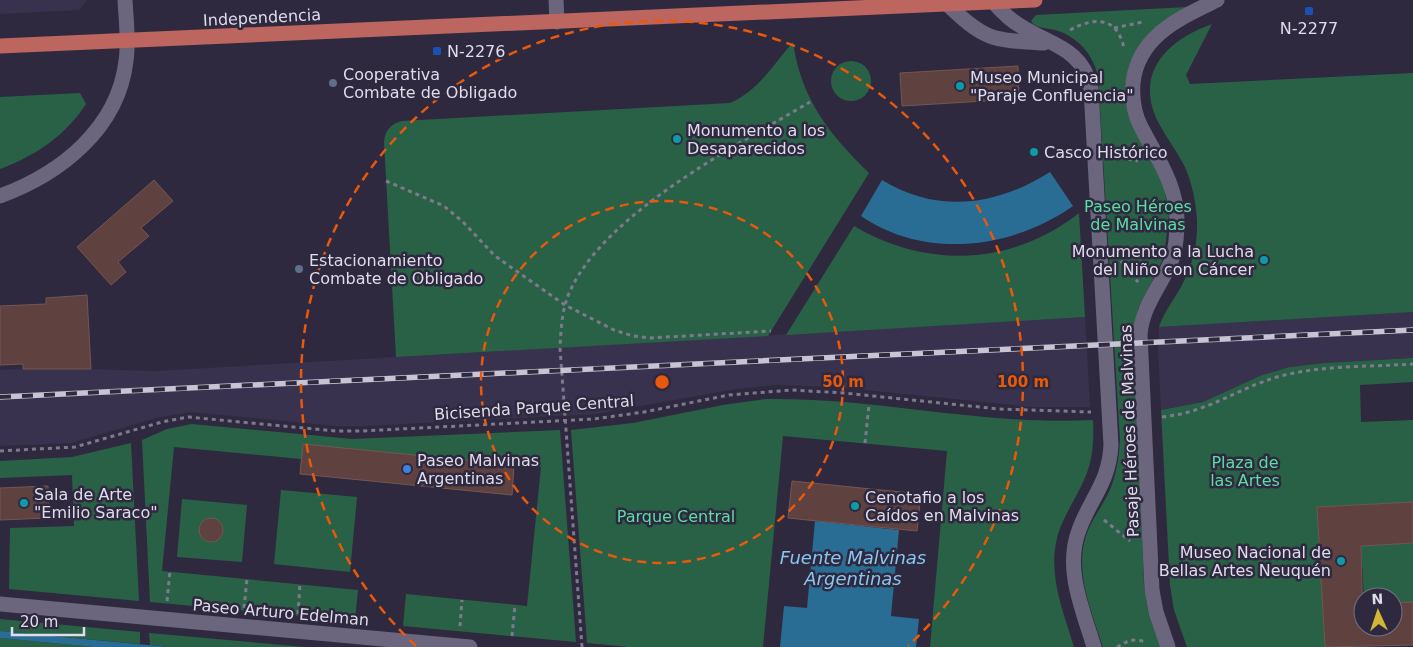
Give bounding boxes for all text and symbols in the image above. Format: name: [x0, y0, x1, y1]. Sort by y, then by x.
street label: Independencia: [203, 5, 322, 30]
marker: N-2277: [1303, 5, 1315, 17]
place label: N-2277: [1280, 19, 1338, 38]
place label: N-2276: [447, 42, 505, 61]
marker: N-2276: [431, 45, 443, 57]
place label: Cooperativa Combate de Obligado: [343, 65, 517, 102]
place label: Museo Municipal "Paraje Confluencia": [970, 68, 1134, 105]
marker: Cooperativa Combate de Obligado: [327, 77, 339, 89]
marker: Museo Municipal "Paraje Confluencia": [954, 80, 966, 92]
place label: Monumento a los Desaparecidos: [687, 121, 825, 158]
marker: Monumento a los Desaparecidos: [671, 133, 683, 145]
place label: Casco Histórico: [1044, 143, 1167, 162]
marker: Casco Histórico: [1028, 146, 1040, 158]
park label: Paseo Héroes de Malvinas: [1084, 197, 1192, 234]
place label: Monumento a la Lucha del Niño con Cáncer: [1072, 242, 1254, 279]
place label: Estacionamiento Combate de Obligado: [309, 251, 483, 288]
marker: Monumento a la Lucha del Niño con Cáncer: [1258, 254, 1270, 266]
marker: Estacionamiento Combate de Obligado: [293, 263, 305, 275]
street label: Pasaje Héroes de Malvinas: [1116, 324, 1143, 538]
centre of rings: [653, 373, 671, 391]
text: 50 m: [822, 373, 864, 391]
text: 100 m: [997, 373, 1049, 391]
street label: Bicisenda Parque Central: [433, 391, 635, 424]
place label: Paseo Malvinas Argentinas: [417, 451, 539, 488]
park label: Plaza de las Artes: [1210, 453, 1280, 490]
marker: Paseo Malvinas Argentinas: [401, 463, 413, 475]
place label: Sala de Arte "Emilio Saraco": [34, 485, 158, 522]
place label: Cenotafio a los Caídos en Malvinas: [865, 488, 1019, 525]
marker: Sala de Arte "Emilio Saraco": [18, 497, 30, 509]
marker: Cenotafio a los Caídos en Malvinas: [849, 500, 861, 512]
park label: Parque Central: [617, 507, 735, 526]
place label: Museo Nacional de Bellas Artes Neuquén: [1159, 543, 1331, 580]
water label: Fuente Malvinas Argentinas: [780, 547, 926, 589]
marker: Museo Nacional de Bellas Artes Neuquén: [1335, 555, 1347, 567]
north arrow: [1353, 587, 1403, 637]
text: N: [1371, 591, 1384, 607]
street label: Paseo Arturo Edelman: [192, 595, 370, 630]
scale bar: [12, 604, 85, 636]
text: 20 m: [20, 613, 58, 631]

